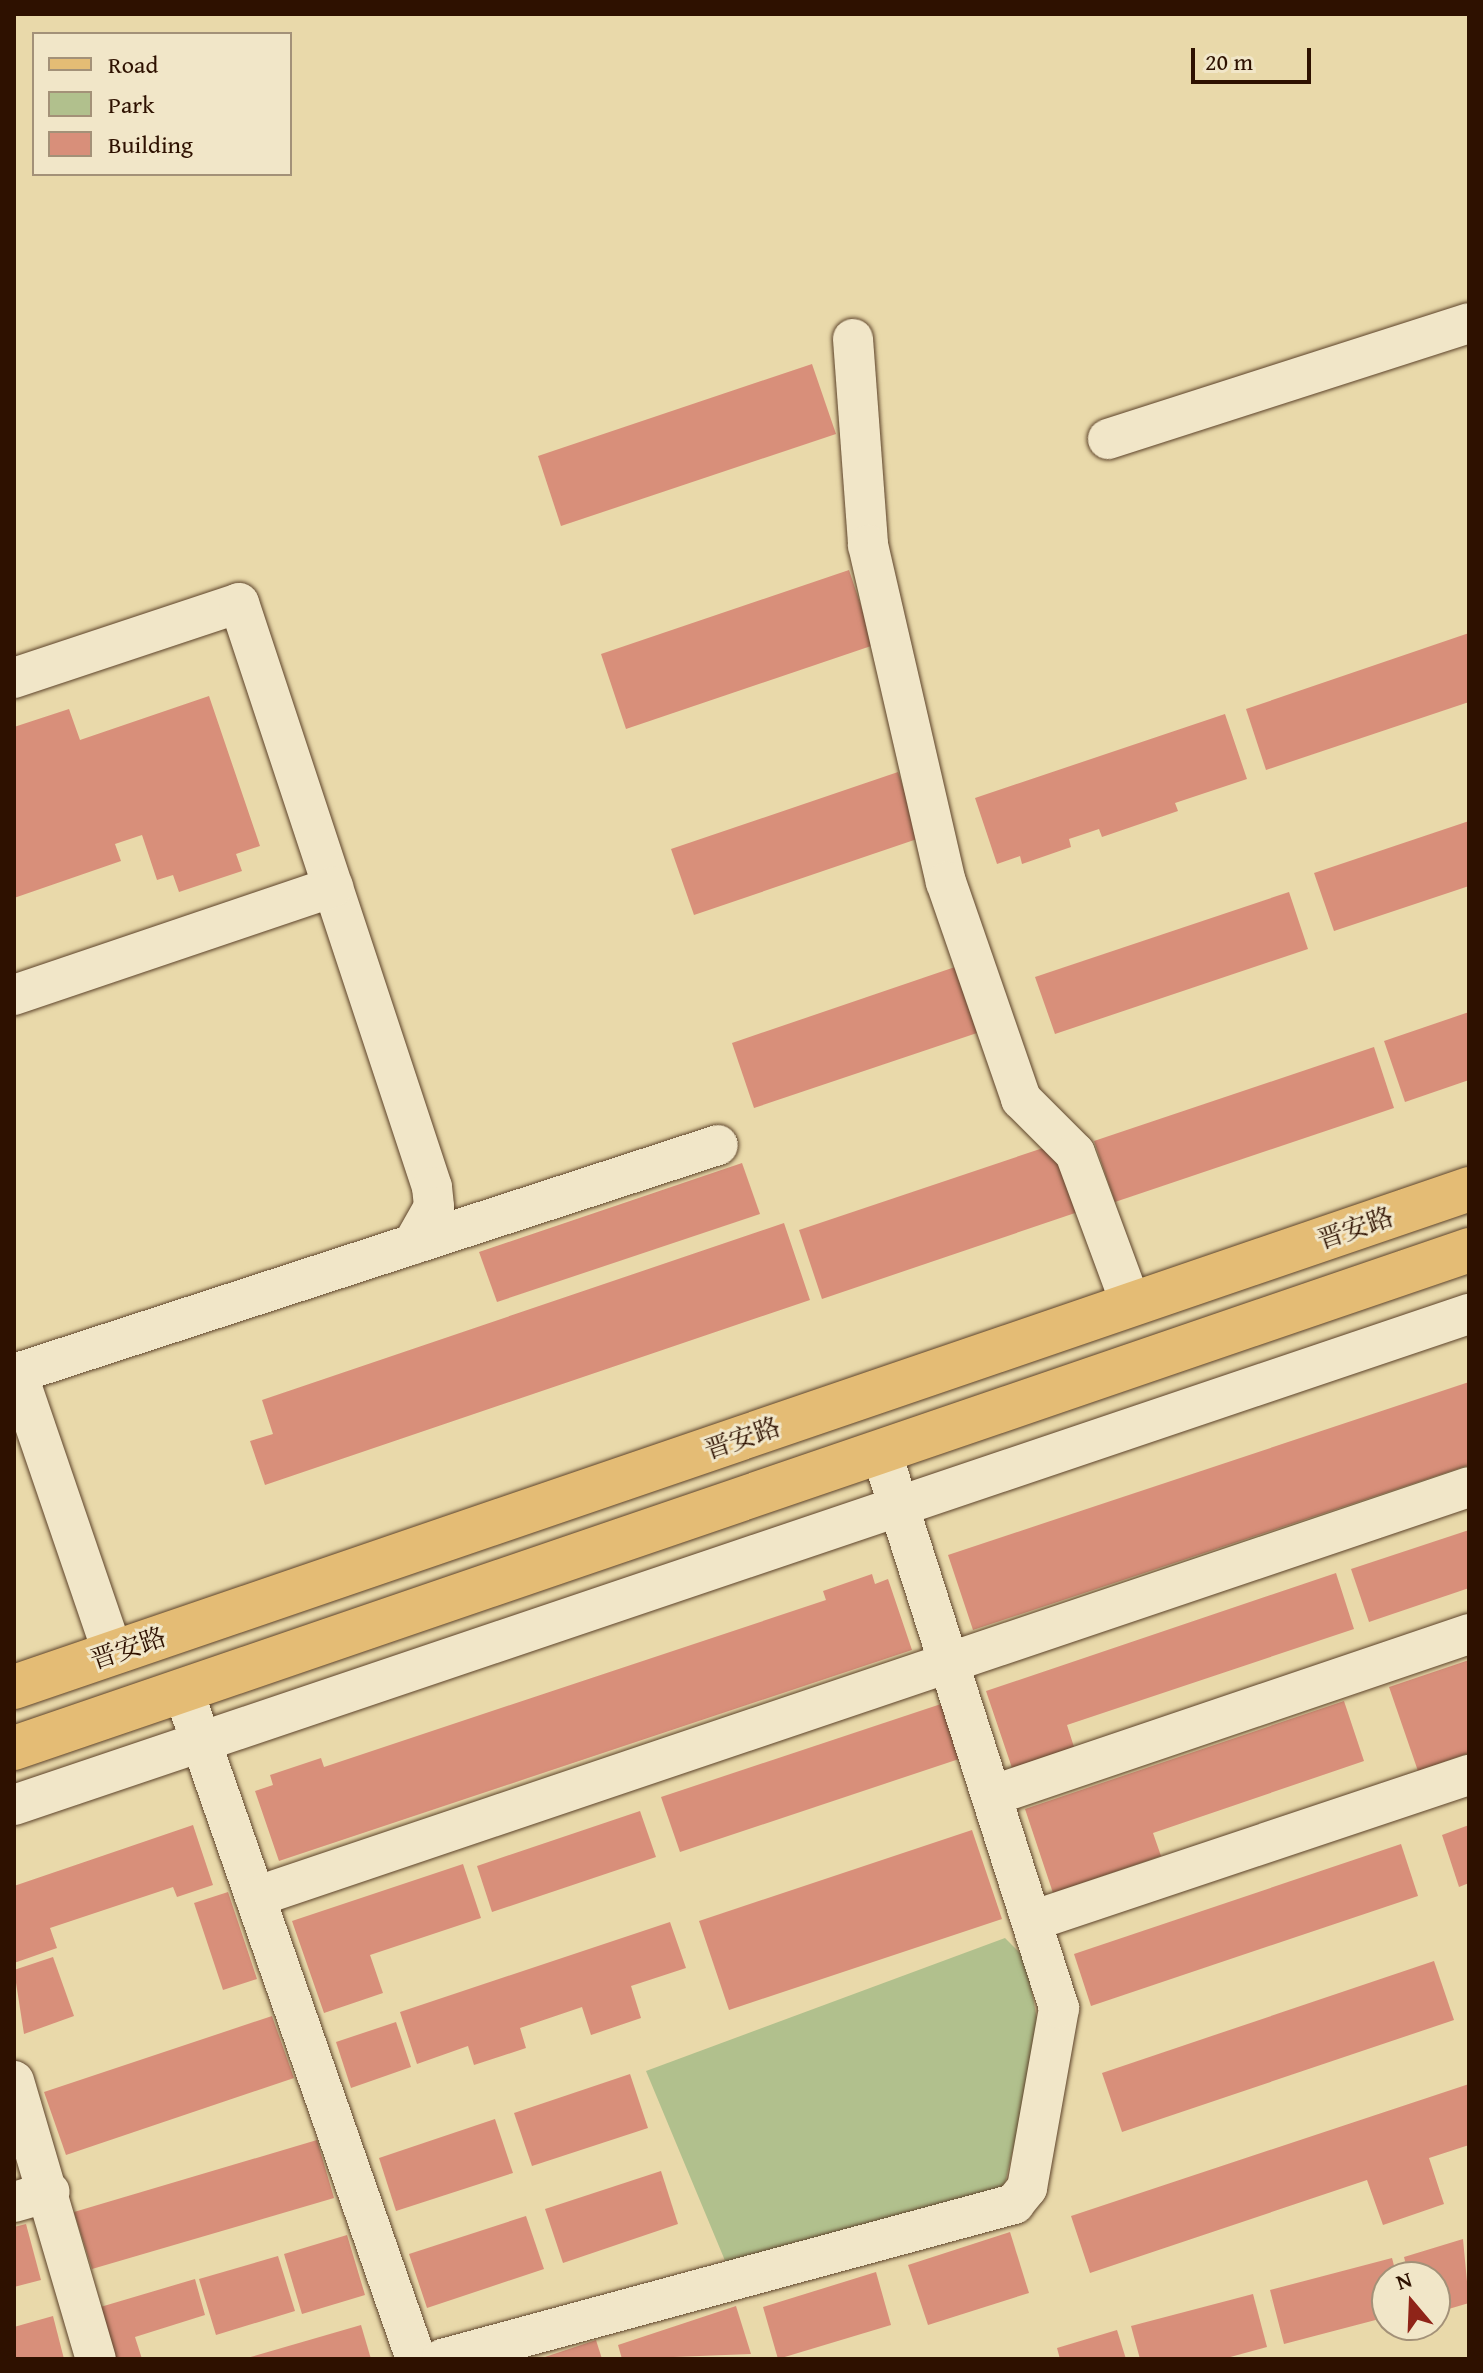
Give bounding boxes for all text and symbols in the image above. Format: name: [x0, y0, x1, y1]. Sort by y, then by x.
legend: [32, 32, 292, 176]
scale bar: [1195, 32, 1315, 82]
text: 20 m: [1205, 44, 1253, 79]
text: Road: [108, 47, 158, 82]
text: Park: [108, 87, 154, 122]
text: Building: [108, 127, 193, 162]
street label: 晋安路: [1313, 1201, 1397, 1255]
street label: 晋安路: [700, 1411, 784, 1465]
street label: 晋安路: [86, 1621, 170, 1675]
north arrow: [1371, 2261, 1451, 2341]
text: N: [1392, 2263, 1416, 2298]

